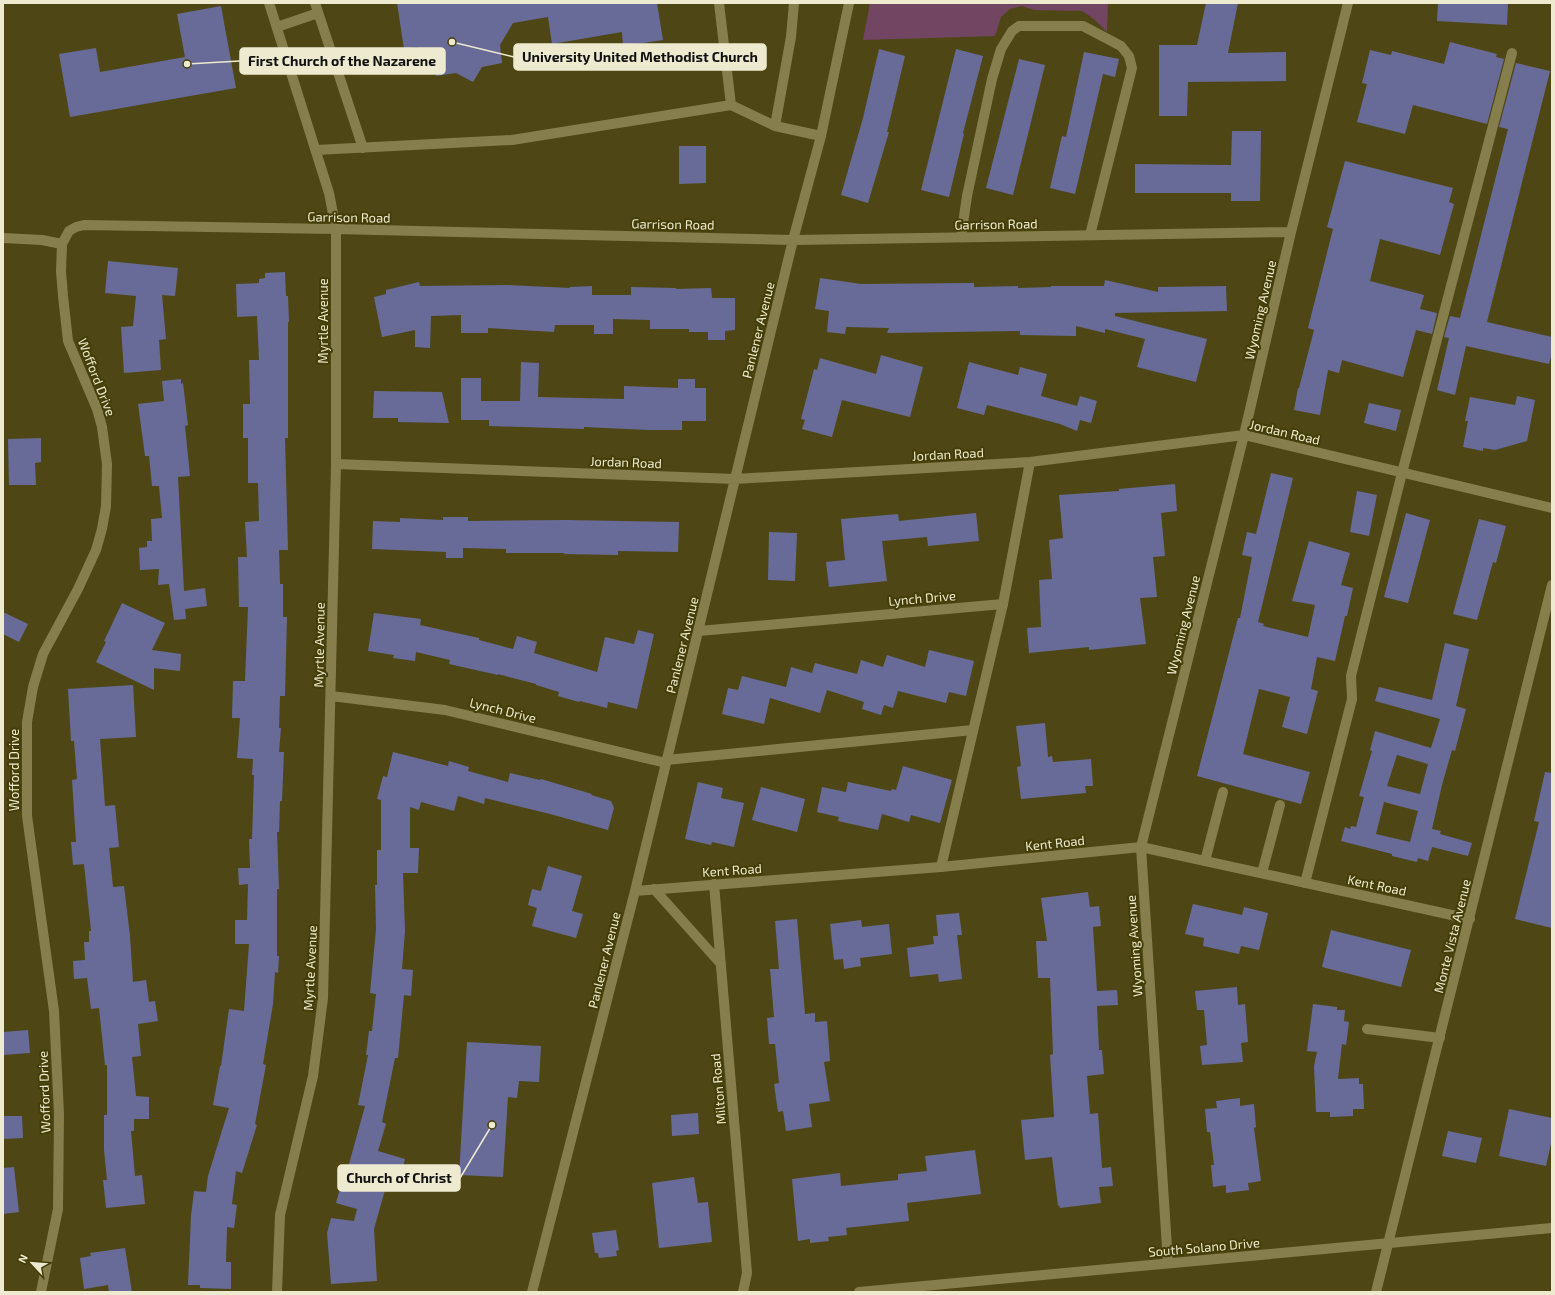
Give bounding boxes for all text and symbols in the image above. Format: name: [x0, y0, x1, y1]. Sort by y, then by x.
callout: University United Methodist Church: [514, 44, 766, 70]
callout: First Church of the Nazarene: [240, 48, 445, 74]
text: University United Methodist Church: [522, 48, 758, 65]
text: First Church of the Nazarene: [248, 52, 436, 69]
street label: Garrison Road: [307, 208, 391, 226]
street label: Garrison Road: [631, 215, 715, 233]
street label: Garrison Road: [954, 215, 1038, 233]
street label: Wyoming Avenue: [1241, 258, 1279, 362]
street label: Myrtle Avenue: [315, 278, 331, 364]
street label: Panlener Avenue: [738, 280, 778, 380]
street label: Wofford Drive: [75, 336, 119, 418]
street label: Jordan Road: [1248, 416, 1322, 448]
street label: Jordan Road: [912, 444, 984, 464]
street label: Jordan Road: [590, 453, 662, 471]
street label: Wyoming Avenue: [1163, 574, 1203, 676]
street label: Lynch Drive: [887, 587, 957, 609]
street label: Panlener Avenue: [662, 595, 702, 695]
street label: Myrtle Avenue: [310, 602, 328, 688]
street label: Lynch Drive: [468, 694, 538, 726]
street label: Wofford Drive: [6, 729, 22, 811]
street label: Kent Road: [1024, 832, 1086, 854]
street label: Kent Road: [702, 860, 762, 880]
street label: Kent Road: [1346, 871, 1408, 899]
street label: Monte Vista Avenue: [1430, 877, 1474, 995]
street label: Wyoming Avenue: [1122, 895, 1146, 997]
street label: Panlener Avenue: [584, 910, 624, 1010]
street label: Myrtle Avenue: [300, 925, 320, 1011]
street label: Wofford Drive: [35, 1051, 53, 1133]
street label: Milton Road: [707, 1053, 729, 1125]
callout: Church of Christ: [338, 1165, 460, 1191]
text: Church of Christ: [346, 1169, 452, 1186]
street label: South Solano Drive: [1148, 1234, 1260, 1260]
north arrow: [12, 1243, 52, 1283]
text: N: [15, 1252, 30, 1265]

